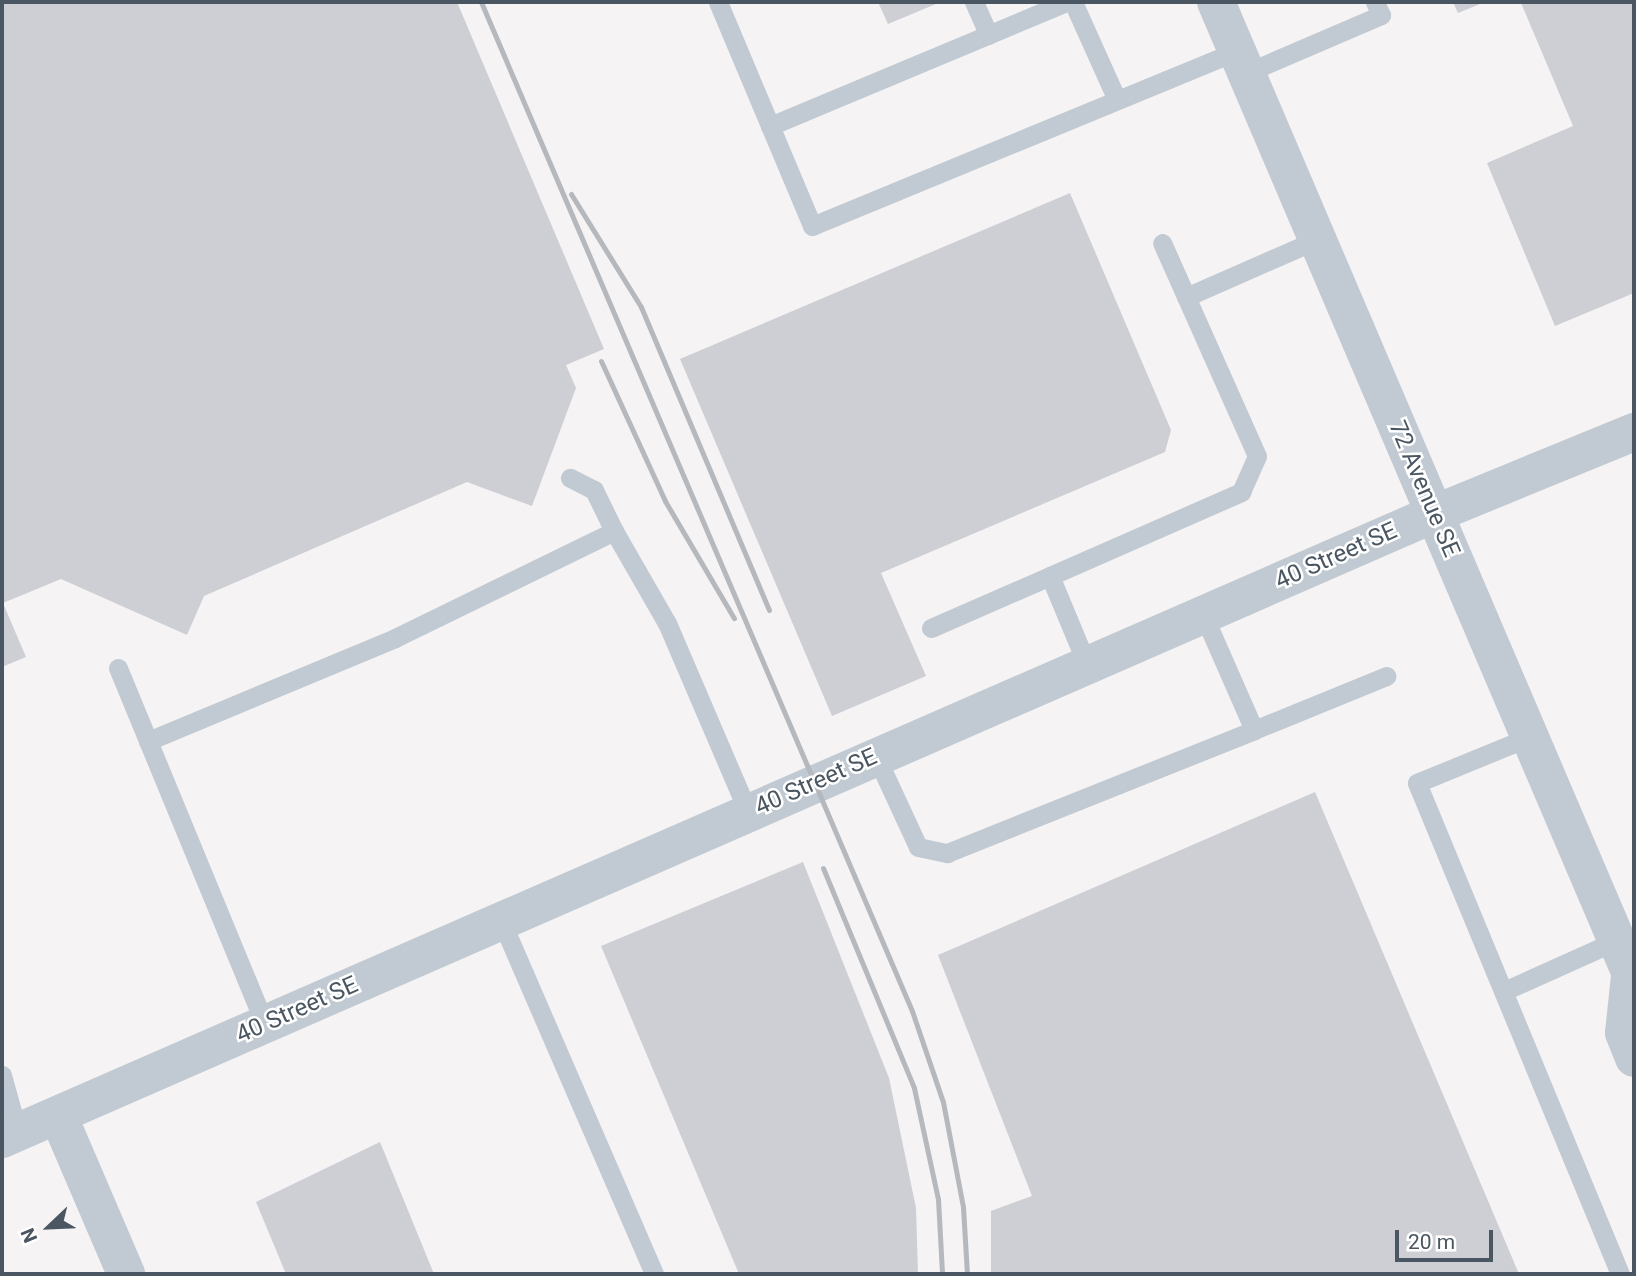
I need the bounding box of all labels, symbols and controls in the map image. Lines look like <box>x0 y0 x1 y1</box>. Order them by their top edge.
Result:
street label: 72 Avenue SE <box>1382 417 1466 561</box>
street label: 40 Street SE <box>1271 516 1401 596</box>
street label: 40 Street SE <box>751 742 881 822</box>
street label: 40 Street SE <box>232 970 362 1050</box>
north arrow <box>14 1192 84 1262</box>
scale bar <box>1398 1216 1496 1260</box>
text: N <box>16 1225 42 1246</box>
text: 20 m <box>1408 1230 1455 1254</box>

